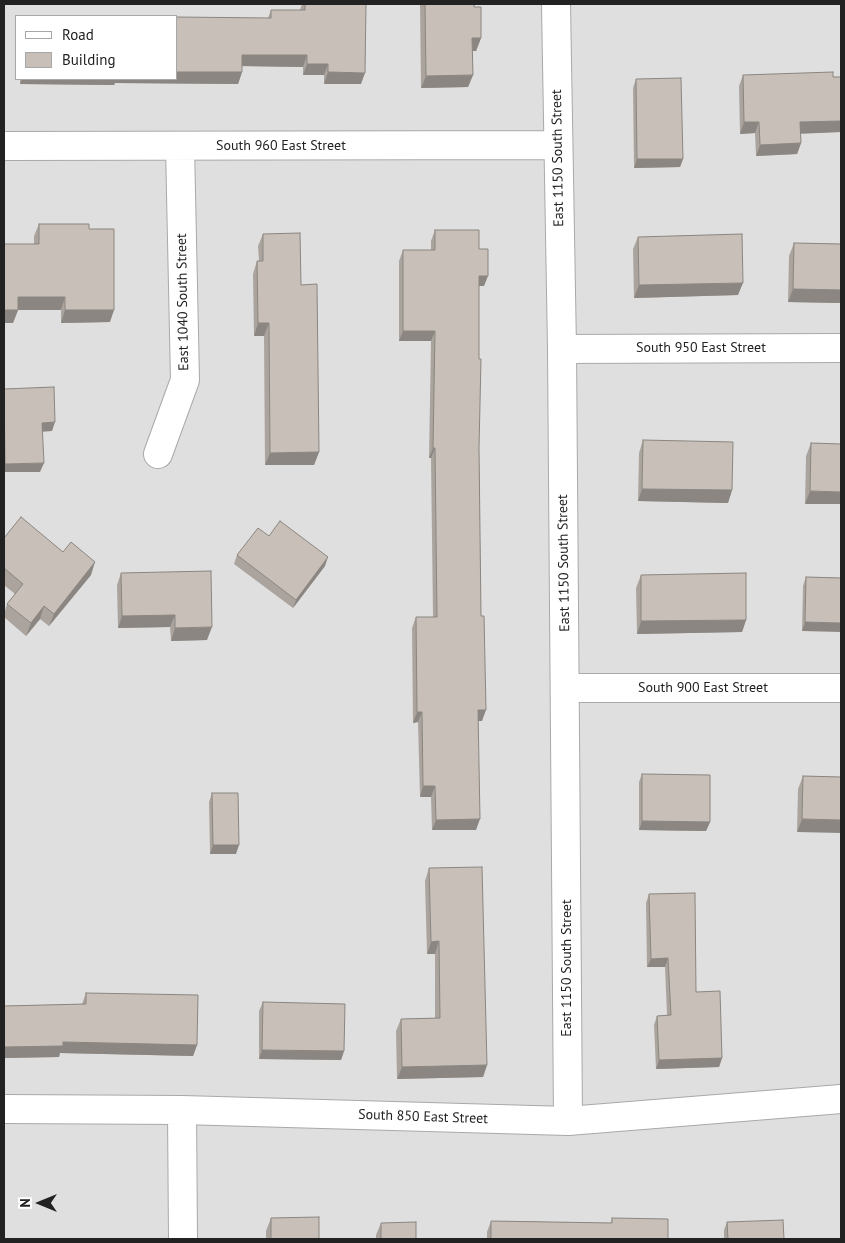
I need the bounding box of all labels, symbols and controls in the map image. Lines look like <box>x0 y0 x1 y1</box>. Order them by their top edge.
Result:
legend <box>15 15 178 80</box>
text: Road <box>62 25 94 44</box>
text: Building <box>62 50 116 69</box>
street label: East 1150 South Street <box>548 89 568 227</box>
street label: South 960 East Street <box>216 138 346 154</box>
street label: East 1040 South Street <box>173 233 193 371</box>
street label: South 950 East Street <box>636 340 766 356</box>
street label: East 1150 South Street <box>554 494 574 632</box>
street label: South 900 East Street <box>638 680 768 696</box>
street label: East 1150 South Street <box>559 899 575 1037</box>
street label: South 850 East Street <box>358 1106 488 1128</box>
north arrow <box>15 1178 65 1228</box>
text: N <box>16 1198 34 1208</box>

